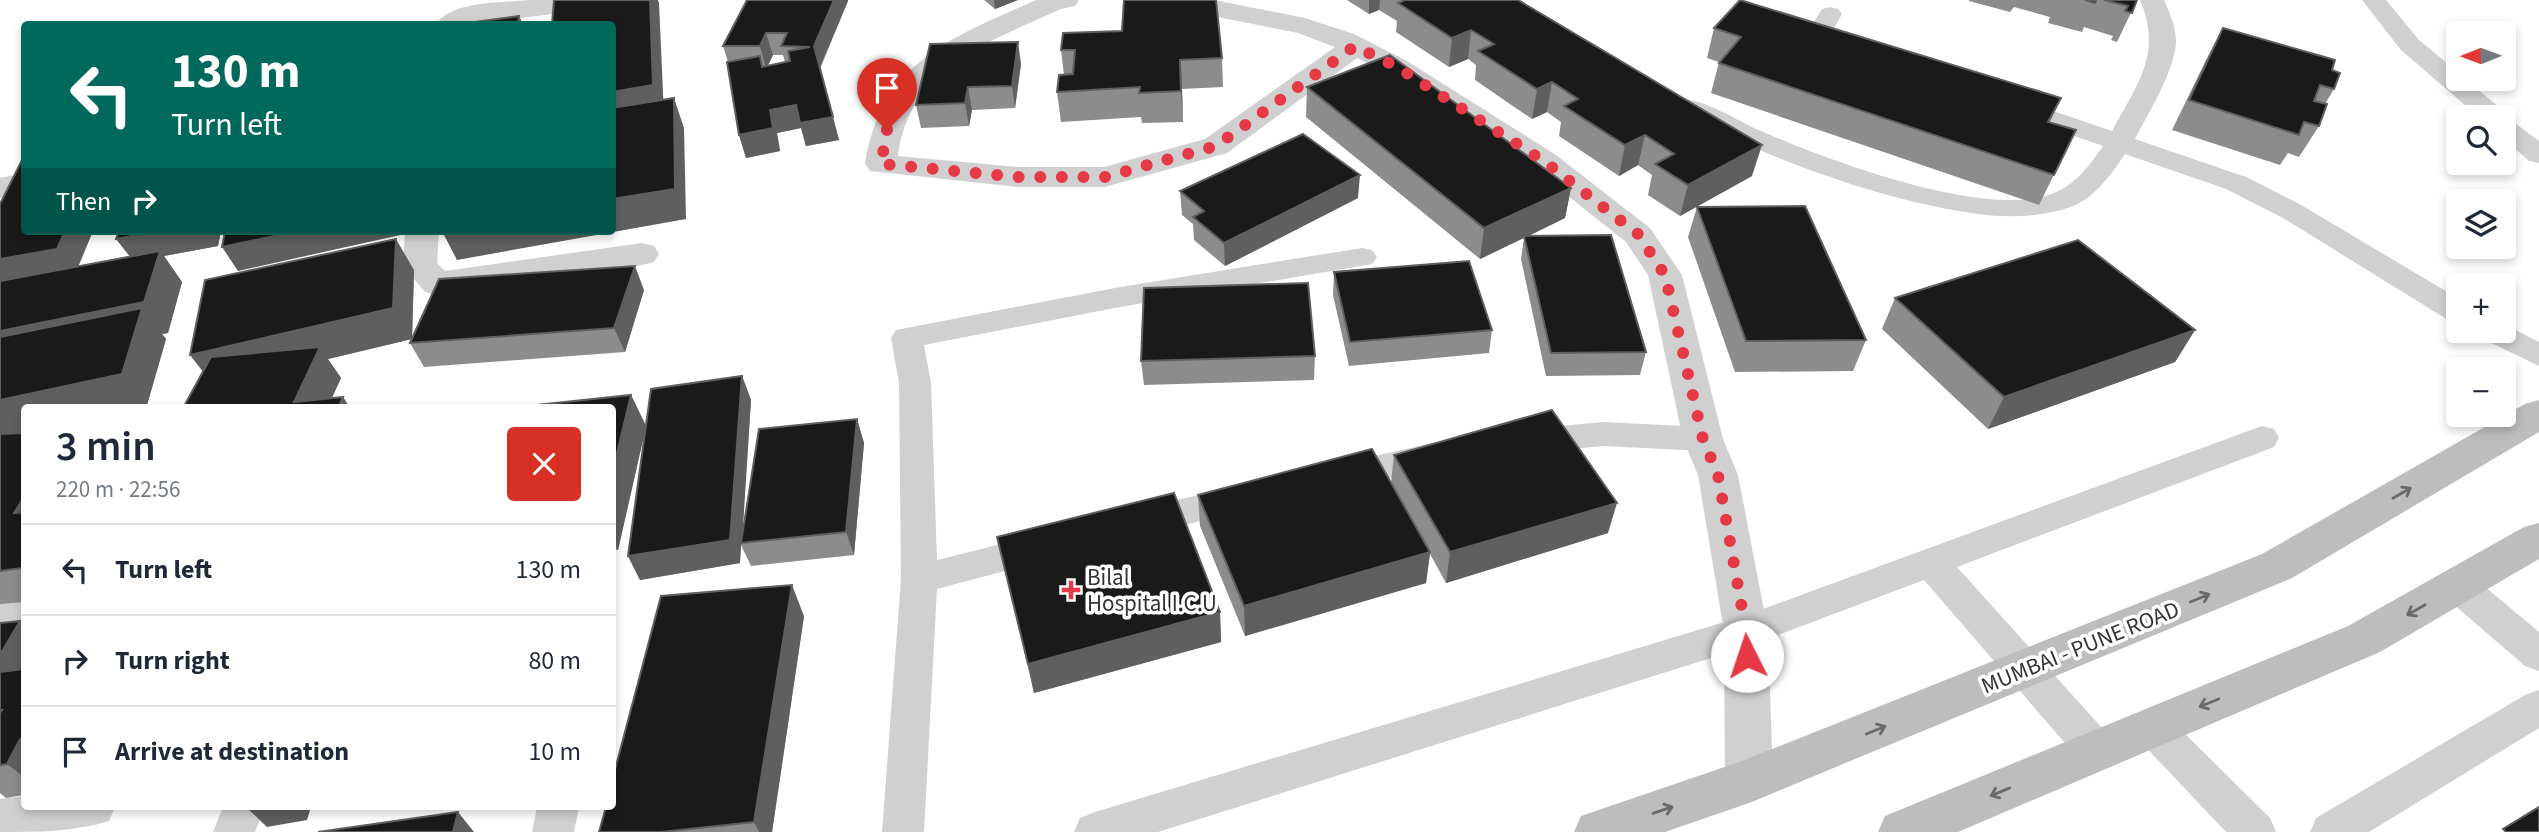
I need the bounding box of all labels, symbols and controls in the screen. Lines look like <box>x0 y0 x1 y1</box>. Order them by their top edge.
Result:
north arrow <box>2446 21 2516 91</box>
map controls <box>2446 21 2516 427</box>
text: 130 m <box>171 37 300 107</box>
icon: left <box>56 49 147 140</box>
pin <box>857 58 917 130</box>
icon: arrive <box>868 69 906 107</box>
text: Turn left <box>171 102 282 148</box>
button: search <box>2446 105 2516 175</box>
icon: right <box>125 182 163 220</box>
text: Then <box>56 183 111 220</box>
button: layers <box>2446 189 2516 259</box>
button: + <box>2446 273 2516 343</box>
button: − <box>2446 357 2516 427</box>
text: 3 min <box>56 417 156 477</box>
button: close <box>507 427 581 501</box>
text: 220 m · 22:56 <box>56 473 180 506</box>
one-way arrow <box>2392 486 2412 500</box>
icon: left <box>56 551 94 589</box>
text: Turn left <box>115 551 212 588</box>
text: 130 m <box>515 551 581 588</box>
place label: Bilal Hospital I.C.U <box>1087 561 1217 620</box>
marker: Bilal Hospital I.C.U <box>1061 580 1081 600</box>
one-way arrow <box>2189 590 2211 603</box>
street label: MUMBAI - PUNE ROAD <box>1976 593 2184 702</box>
one-way arrow <box>2406 604 2427 617</box>
position arrow <box>1710 619 1784 693</box>
icon: right <box>56 642 94 680</box>
text: Turn right <box>115 642 230 679</box>
text: 80 m <box>528 642 581 679</box>
one-way arrow <box>2199 698 2220 711</box>
one-way arrow <box>1865 722 1887 735</box>
icon: arrive <box>56 733 94 771</box>
text: Arrive at destination <box>115 733 349 770</box>
text: 10 m <box>528 733 581 770</box>
one-way arrow <box>1989 786 2011 799</box>
one-way arrow <box>1652 803 1674 815</box>

